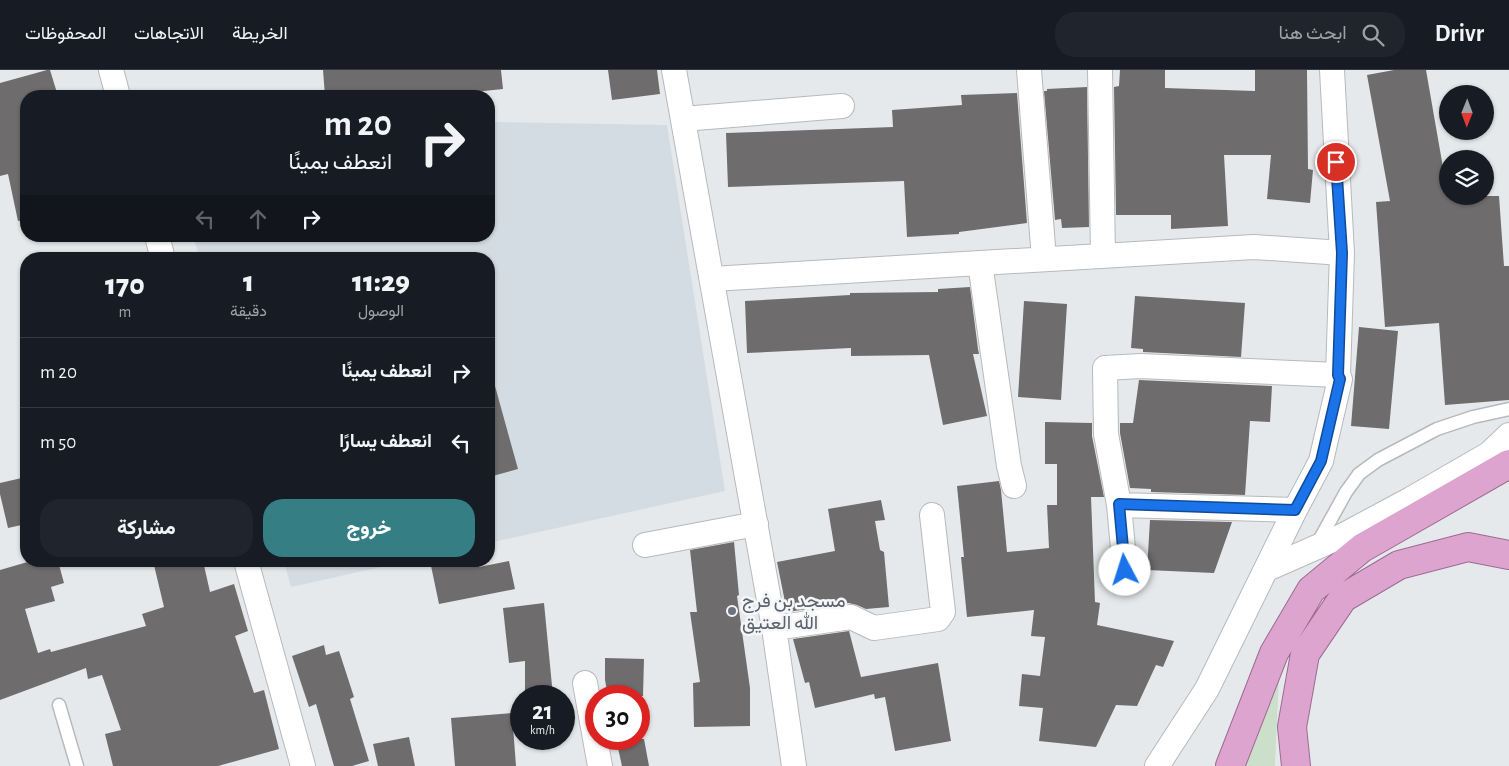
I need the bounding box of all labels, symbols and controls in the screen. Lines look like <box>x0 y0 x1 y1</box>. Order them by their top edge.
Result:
search box <box>1055 12 1405 57</box>
icon: search <box>1359 21 1387 49</box>
text: Drivr <box>1435 22 1484 46</box>
text: ابحث هنا <box>1278 24 1347 43</box>
text: المحفوظات <box>25 25 106 43</box>
text: الاتجاهات <box>134 25 204 43</box>
text: الخريطة <box>232 25 288 43</box>
north arrow <box>1439 85 1494 140</box>
map controls <box>1439 85 1494 205</box>
text: 20 m <box>324 107 392 142</box>
icon: right <box>410 110 475 175</box>
pin <box>1315 141 1357 183</box>
icon: arrive <box>1322 148 1350 176</box>
button: layers <box>1439 150 1494 205</box>
text: انعطف يمينًا <box>288 151 392 173</box>
icon: left <box>191 205 219 233</box>
icon: ahead <box>244 205 272 233</box>
icon: right <box>297 205 325 233</box>
text: 1 <box>243 267 254 297</box>
text: 11:29 <box>352 267 410 297</box>
text: 170 <box>105 270 145 300</box>
text: دقيقة <box>230 303 267 319</box>
text: الوصول <box>358 303 404 319</box>
text: m <box>119 304 131 320</box>
icon: right <box>447 359 475 387</box>
text: انعطف يمينًا <box>342 362 432 381</box>
text: 20 m <box>40 363 77 382</box>
icon: left <box>447 429 475 457</box>
text: انعطف يسارًا <box>339 432 432 451</box>
text: 50 m <box>40 433 76 452</box>
button: مشاركة <box>40 499 253 557</box>
button: خروج <box>263 499 475 557</box>
position arrow <box>1098 543 1150 595</box>
place label: مسجد بن فرج الله العتيق <box>742 592 846 634</box>
marker: مسجد بن فرج الله العتيق <box>726 605 738 617</box>
speed limit sign: 30 <box>585 685 650 750</box>
text: 21 <box>532 699 553 724</box>
text: km/h <box>530 724 555 736</box>

